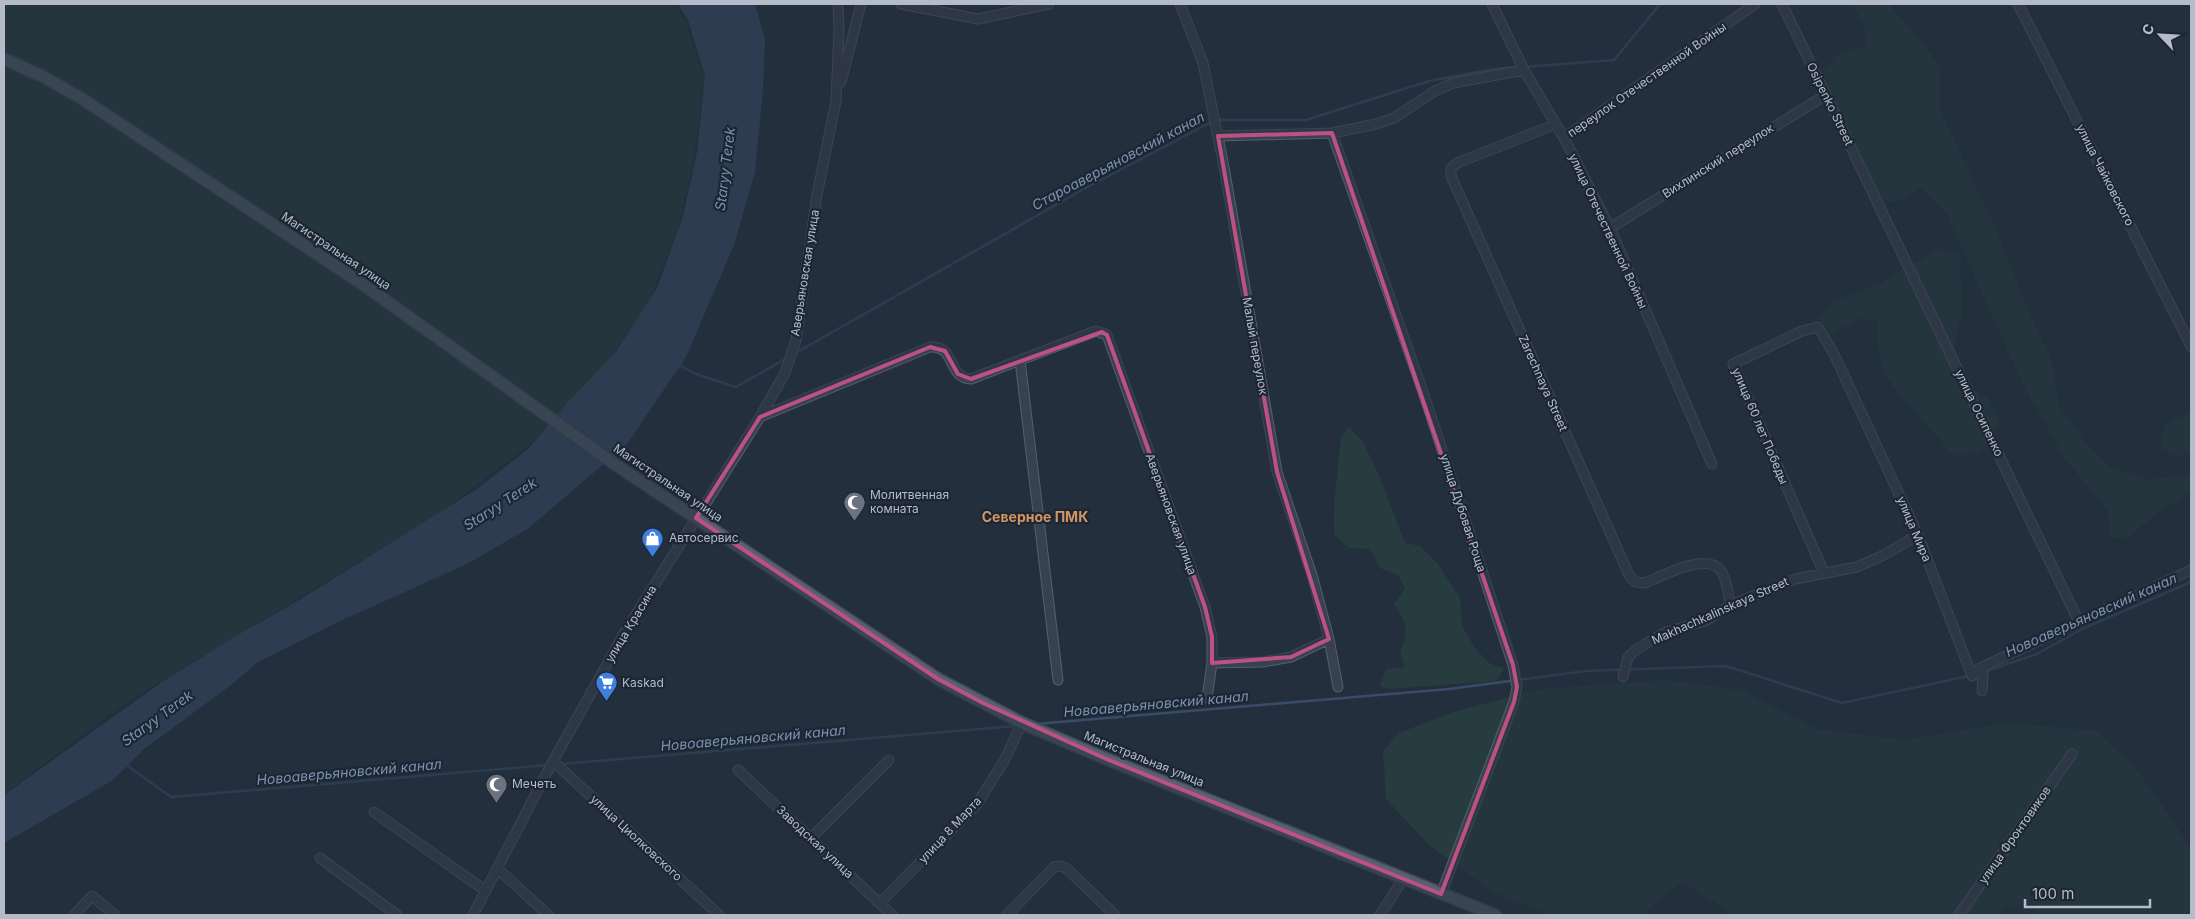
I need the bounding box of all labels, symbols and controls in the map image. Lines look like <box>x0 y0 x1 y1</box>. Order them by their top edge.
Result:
north arrow <box>2135 10 2185 60</box>
street label: переулок Отечественной Войны <box>1564 19 1729 140</box>
text: С <box>2138 21 2158 38</box>
street label: Osipenko Street <box>1804 60 1857 148</box>
water label: Староаверьяновский канал <box>1029 108 1207 213</box>
street label: Вихлинский переулок <box>1659 120 1777 201</box>
street label: улица Чайковского <box>2073 121 2138 228</box>
water label: Staryy Terek <box>711 126 738 212</box>
street label: улица Отечественной Войны <box>1566 151 1651 311</box>
street label: Магистральная улица <box>279 208 394 293</box>
street label: Аверьяновская улица <box>787 209 822 337</box>
street label: Малый переулок <box>1240 296 1272 396</box>
street label: Zarechnaya Street <box>1515 332 1571 433</box>
street label: улица 60 лет Победы <box>1729 365 1792 486</box>
street label: улица Осипенко <box>1952 367 2007 459</box>
street label: Магистральная улица <box>611 440 726 525</box>
street label: Аверьяновская улица <box>1143 451 1200 577</box>
street label: улица Дубовая Роща <box>1437 452 1490 574</box>
water label: Staryy Terek <box>460 473 540 534</box>
place label: Молитвенная комната <box>870 487 949 516</box>
mosque icon: Молитвенная комната <box>842 490 866 521</box>
street label: улица Мира <box>1894 494 1935 564</box>
district label: Северное ПМК <box>982 508 1088 525</box>
shop icon: Автосервис <box>641 526 665 557</box>
place label: Автосервис <box>669 530 739 545</box>
water label: Новоаверьяновский канал <box>2002 569 2179 660</box>
street label: Makhachkalinskaya Street <box>1649 574 1791 648</box>
street label: улица Красина <box>602 582 660 665</box>
supermarket icon: Kaskad <box>594 671 618 702</box>
place label: Kaskad <box>622 675 664 690</box>
water label: Staryy Terek <box>118 686 196 749</box>
water label: Новоаверьяновский канал <box>1063 687 1249 720</box>
water label: Новоаверьяновский канал <box>660 721 846 754</box>
street label: Магистральная улица <box>1082 728 1207 790</box>
water label: Новоаверьяновский канал <box>256 755 442 788</box>
mosque icon: Мечеть <box>484 772 508 803</box>
place label: Мечеть <box>512 776 557 791</box>
street label: улица Фронтовиков <box>1975 783 2054 886</box>
street label: улица Циолковского <box>587 791 685 884</box>
street label: улица 8 Марта <box>915 793 984 866</box>
street label: Заводская улица <box>774 802 857 881</box>
scale bar <box>2025 876 2150 908</box>
text: 100 m <box>2032 884 2074 903</box>

